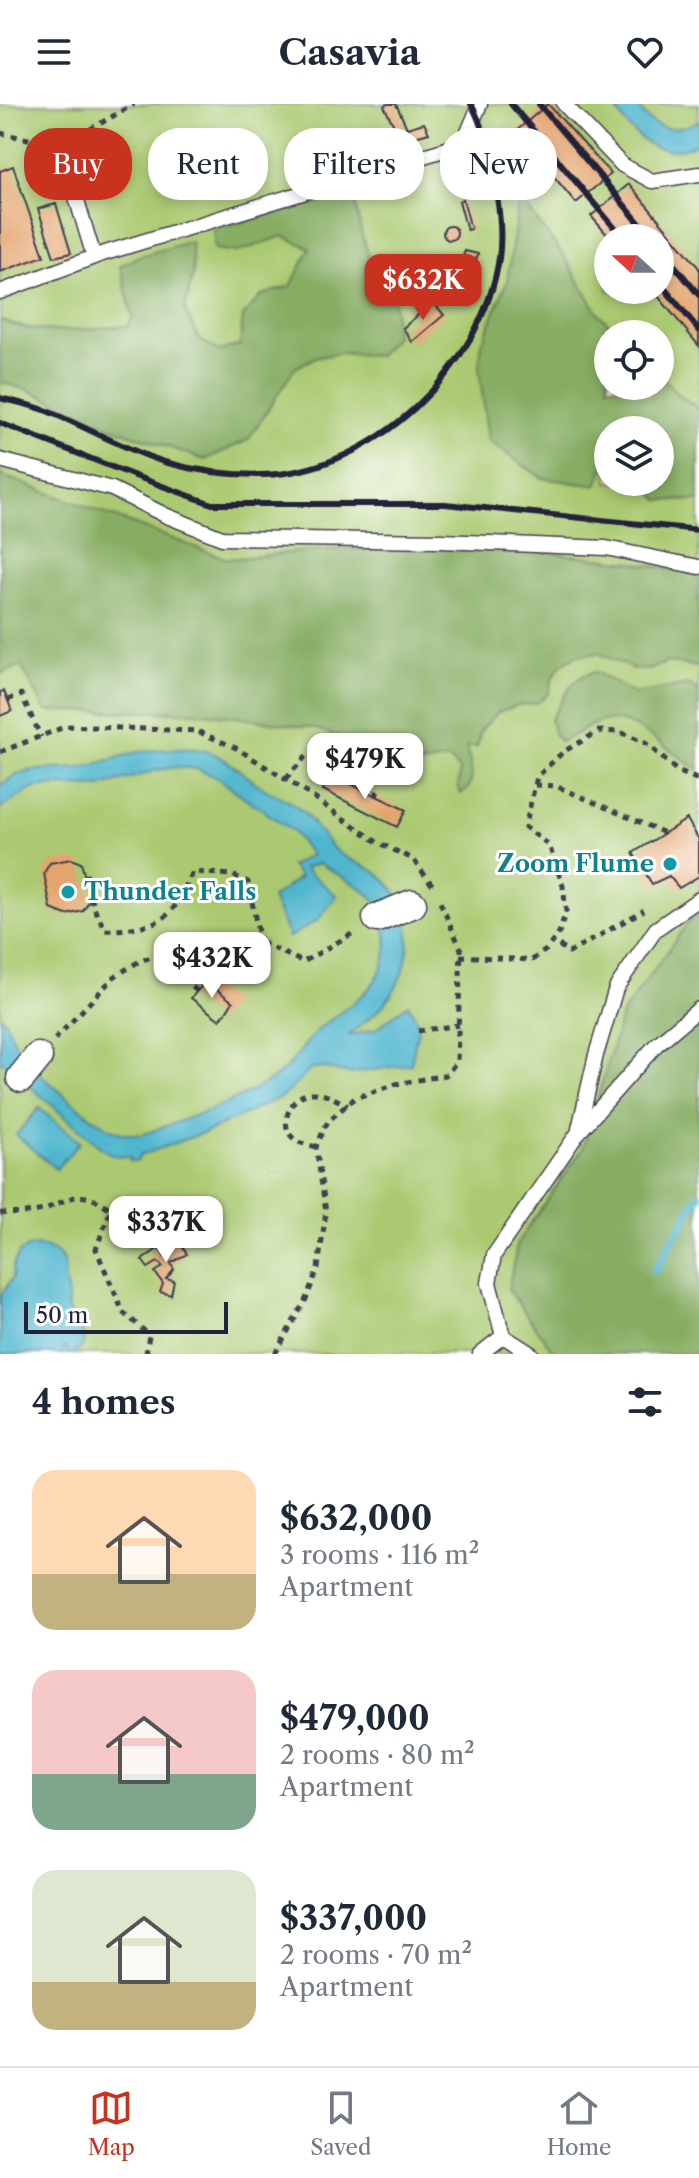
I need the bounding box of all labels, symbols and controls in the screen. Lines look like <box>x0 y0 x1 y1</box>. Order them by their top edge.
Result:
icon: menu <box>32 30 76 74</box>
text: Casavia <box>278 30 421 74</box>
icon: heart <box>623 30 667 74</box>
chip: Buy <box>24 128 132 200</box>
chip: Rent <box>148 128 268 200</box>
chip: Filters <box>284 128 424 200</box>
chip: New <box>440 128 557 200</box>
north arrow <box>594 224 674 304</box>
map controls <box>594 224 674 496</box>
pin: $632K <box>367 254 479 322</box>
text: $632K <box>383 264 463 296</box>
button: locate <box>594 320 674 400</box>
button: layers <box>594 416 674 496</box>
pin: $479K <box>309 733 421 801</box>
text: $479K <box>325 743 405 775</box>
place label: Zoom Flume <box>497 849 654 878</box>
marker: Zoom Flume <box>661 855 679 873</box>
place label: Thunder Falls <box>84 877 256 906</box>
marker: Thunder Falls <box>59 883 77 901</box>
pin: $432K <box>156 932 268 1000</box>
text: $432K <box>172 942 252 974</box>
pin: $337K <box>110 1196 222 1264</box>
text: $337K <box>127 1206 205 1238</box>
scale bar <box>24 1298 228 1334</box>
text: 50 m <box>36 1302 88 1329</box>
icon: filters <box>623 1380 667 1424</box>
text: 4 homes <box>32 1381 176 1423</box>
text: $632,000 <box>280 1497 433 1539</box>
icon: home <box>96 1502 192 1598</box>
text: 3 rooms · 116 m² <box>280 1539 479 1571</box>
text: Apartment <box>280 1571 413 1603</box>
text: $479,000 <box>280 1697 430 1739</box>
icon: home <box>96 1702 192 1798</box>
text: 2 rooms · 80 m² <box>280 1739 475 1771</box>
text: Apartment <box>280 1771 413 1803</box>
text: $337,000 <box>280 1897 427 1939</box>
icon: home <box>96 1902 192 1998</box>
text: 2 rooms · 70 m² <box>280 1939 472 1971</box>
text: Apartment <box>280 1971 413 2003</box>
tab: Map <box>88 2086 135 2161</box>
tab: Saved <box>310 2086 371 2161</box>
tab: Home <box>547 2086 611 2161</box>

